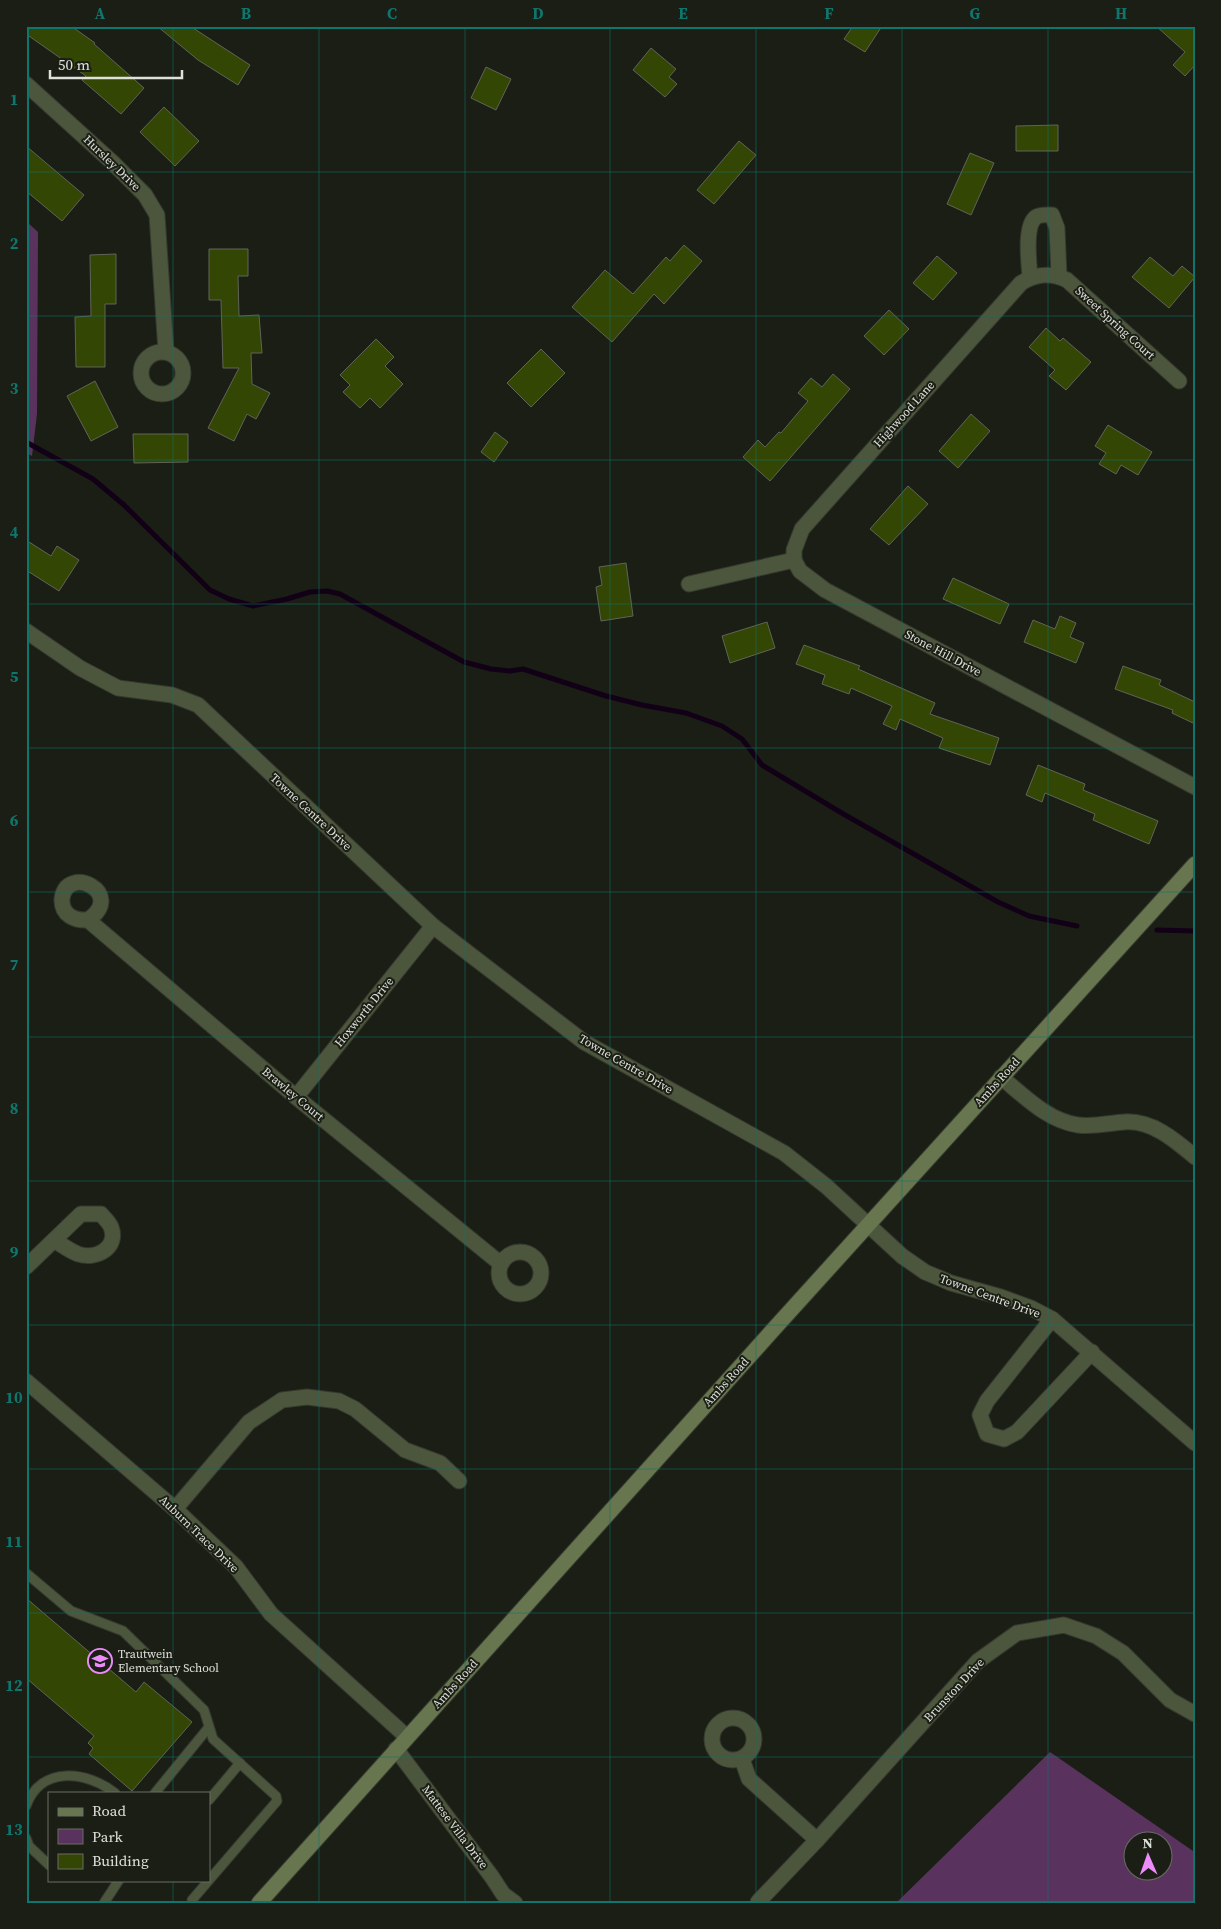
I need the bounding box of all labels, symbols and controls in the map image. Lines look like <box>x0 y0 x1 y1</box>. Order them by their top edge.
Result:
text: A <box>95 2 106 24</box>
text: B <box>241 2 252 24</box>
text: C <box>387 2 397 24</box>
text: D <box>532 2 544 24</box>
text: E <box>678 2 688 24</box>
text: F <box>824 2 834 24</box>
text: G <box>970 2 981 24</box>
text: H <box>1115 2 1127 24</box>
scale bar <box>50 48 182 80</box>
text: 50 m <box>58 54 90 75</box>
text: 1 <box>10 88 18 110</box>
street label: Hursley Drive <box>80 132 144 194</box>
text: 2 <box>10 232 19 254</box>
street label: Sweet Spring Court <box>1072 283 1158 363</box>
text: 3 <box>10 377 19 399</box>
street label: Highwood Lane <box>870 377 938 451</box>
text: 4 <box>10 521 19 543</box>
street label: Stone Hill Drive <box>902 626 984 680</box>
text: 5 <box>10 665 19 687</box>
street label: Towne Centre Drive <box>267 770 355 854</box>
text: 6 <box>10 809 19 831</box>
text: 7 <box>10 953 19 975</box>
street label: Hoxworth Drive <box>331 974 397 1050</box>
street label: Towne Centre Drive <box>576 1031 676 1097</box>
street label: Ambs Road <box>971 1054 1023 1110</box>
street label: Brawley Court <box>259 1063 327 1125</box>
text: 8 <box>10 1097 18 1119</box>
text: 9 <box>10 1241 19 1263</box>
street label: Towne Centre Drive <box>937 1270 1043 1322</box>
street label: Ambs Road <box>700 1354 752 1410</box>
text: 10 <box>5 1386 23 1408</box>
street label: Auburn Trace Drive <box>156 1492 242 1576</box>
text: 11 <box>5 1530 23 1552</box>
place label: Trautwein Elementary School <box>118 1646 219 1676</box>
school or university icon: Trautwein Elementary School <box>87 1648 113 1674</box>
street label: Brunston Drive <box>920 1655 988 1725</box>
street label: Ambs Road <box>429 1656 481 1712</box>
text: 12 <box>5 1674 23 1696</box>
street label: Mattese Villa Drive <box>418 1782 492 1872</box>
legend <box>48 1792 210 1882</box>
text: Road <box>92 1800 126 1821</box>
text: 13 <box>5 1818 23 1840</box>
text: Park <box>92 1826 124 1847</box>
north arrow <box>1124 1832 1174 1882</box>
text: N <box>1142 1833 1153 1853</box>
text: Building <box>92 1850 149 1871</box>

